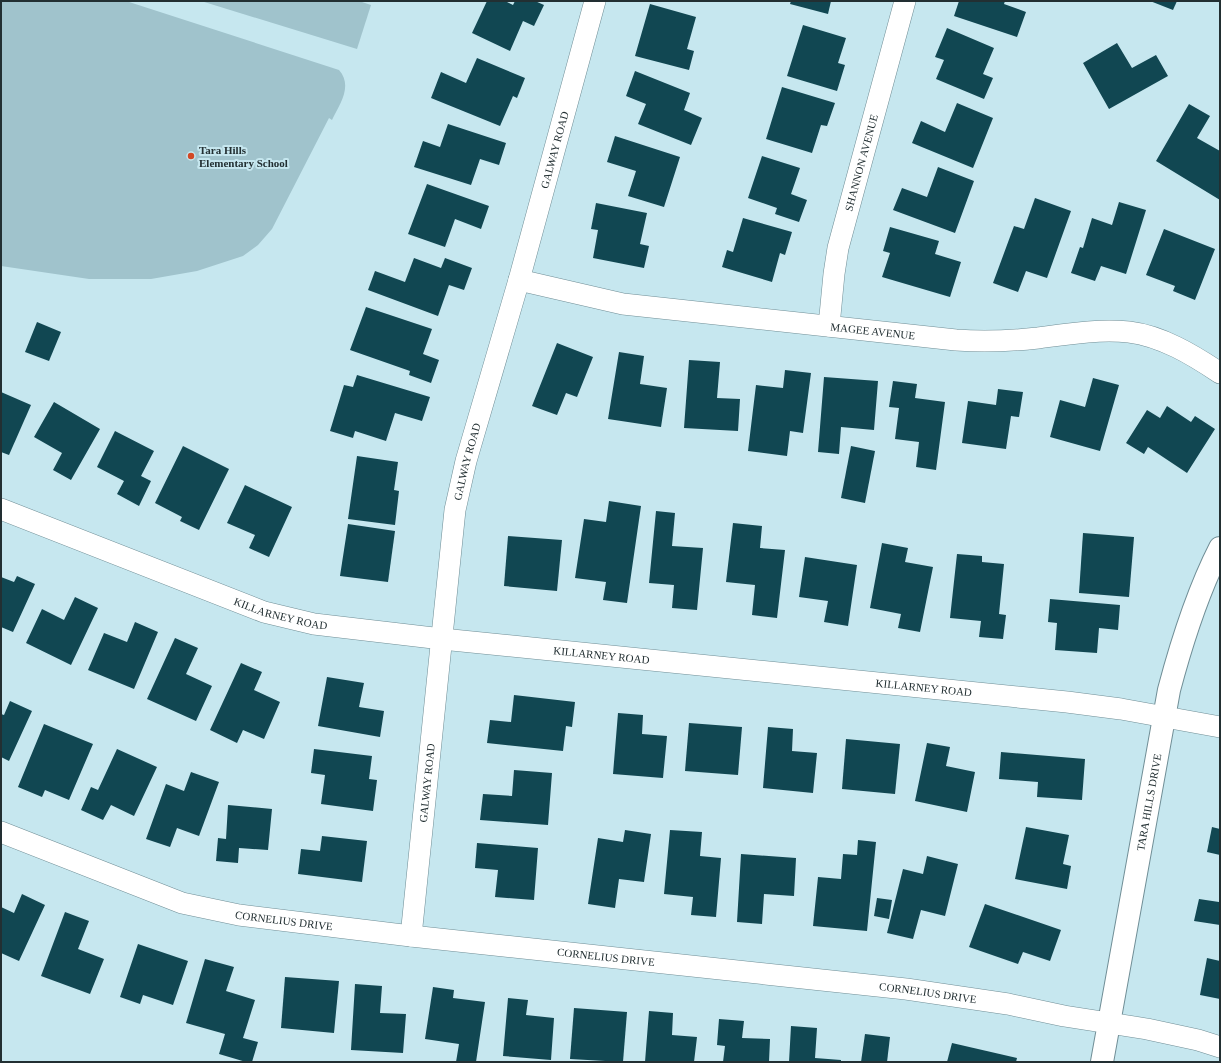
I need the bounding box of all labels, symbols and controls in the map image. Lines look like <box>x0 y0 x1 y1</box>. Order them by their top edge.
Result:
street label: GALWAY ROAD <box>538 110 571 190</box>
street label: SHANNON AVENUE <box>842 113 880 212</box>
place label: Tara Hills Elementary School <box>199 144 288 169</box>
marker: Tara Hills Elementary School <box>186 151 196 161</box>
street label: MAGEE AVENUE <box>830 320 916 342</box>
street label: GALWAY ROAD <box>451 422 483 502</box>
street label: KILLARNEY ROAD <box>232 595 328 632</box>
street label: KILLARNEY ROAD <box>553 644 650 666</box>
street label: KILLARNEY ROAD <box>875 677 973 698</box>
street label: GALWAY ROAD <box>417 743 437 823</box>
street label: TARA HILLS DRIVE <box>1134 752 1164 852</box>
street label: CORNELIUS DRIVE <box>234 908 334 932</box>
street label: CORNELIUS DRIVE <box>556 946 656 968</box>
street label: CORNELIUS DRIVE <box>879 980 978 1005</box>

